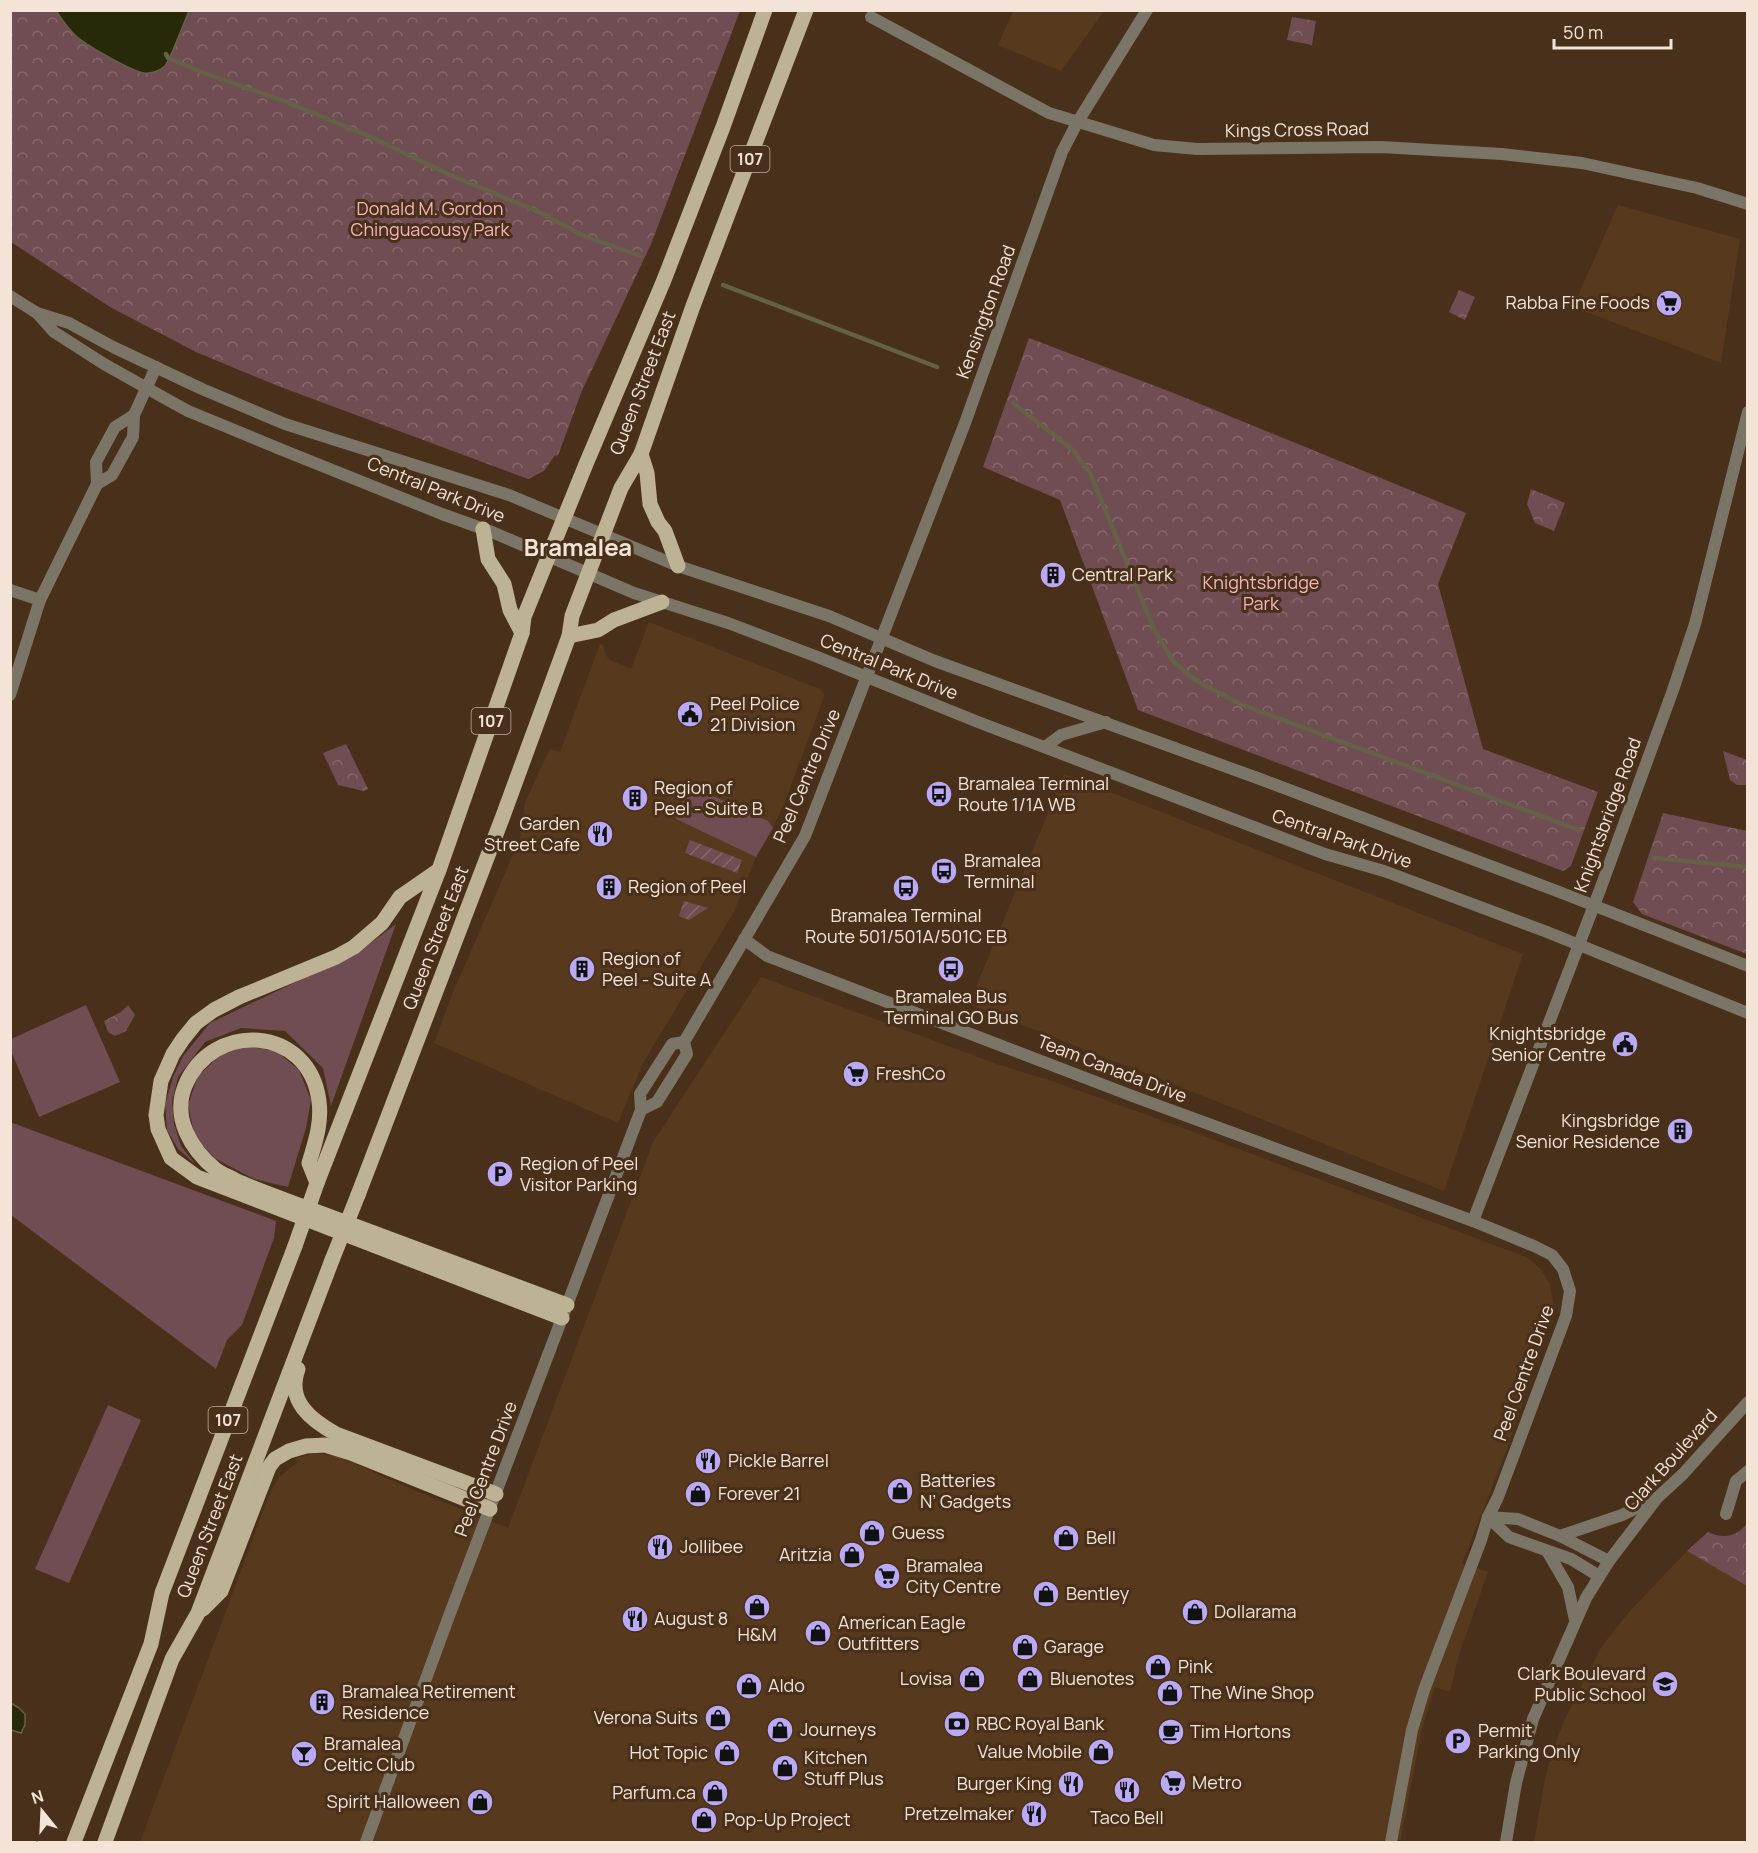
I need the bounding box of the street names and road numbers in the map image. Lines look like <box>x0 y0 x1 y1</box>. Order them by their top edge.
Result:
street label: Kings Cross Road <box>1225 116 1369 142</box>
road number: 107 <box>730 146 770 172</box>
street label: Kensington Road <box>950 242 1020 382</box>
street label: Queen Street East <box>604 307 681 458</box>
street label: Central Park Drive <box>364 451 509 528</box>
street label: Central Park Drive <box>817 628 962 705</box>
street label: Peel Centre Drive <box>767 705 845 846</box>
road number: 107 <box>472 708 510 734</box>
street label: Knightsbridge Road <box>1568 734 1646 895</box>
street label: Central Park Drive <box>1269 803 1415 873</box>
street label: Queen Street East <box>397 862 474 1013</box>
street label: Team Canada Drive <box>1034 1028 1191 1108</box>
street label: Peel Centre Drive <box>1487 1301 1559 1444</box>
street label: Peel Centre Drive <box>448 1397 522 1540</box>
street label: Clark Boulevard <box>1618 1404 1722 1515</box>
road number: 107 <box>208 1407 248 1433</box>
street label: Queen Street East <box>171 1450 248 1601</box>

